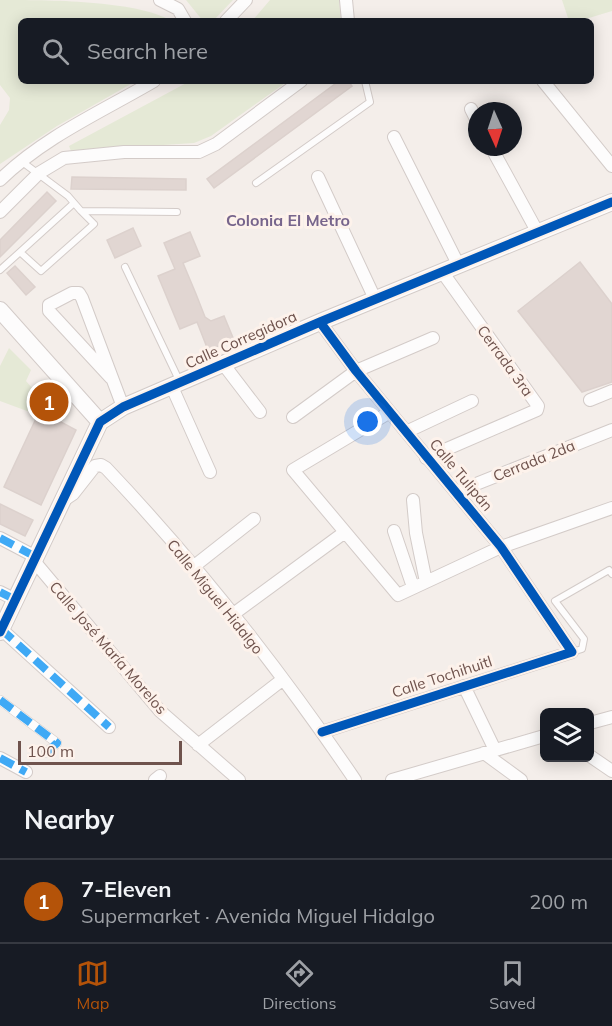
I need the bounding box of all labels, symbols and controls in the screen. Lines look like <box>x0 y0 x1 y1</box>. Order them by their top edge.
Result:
search box <box>18 18 594 84</box>
icon: search <box>39 35 72 68</box>
text: Search here <box>87 37 208 65</box>
north arrow <box>468 102 522 156</box>
district label: Colonia El Metro <box>226 210 350 230</box>
street label: Calle Corregidora <box>182 306 299 373</box>
street label: Cerrada 3ra <box>473 322 537 400</box>
pin: 1 <box>29 380 68 424</box>
your location <box>353 407 382 436</box>
street label: Calle Tulipán <box>426 435 497 515</box>
street label: Cerrada 2da <box>490 436 578 486</box>
street label: Calle Miguel Hidalgo <box>163 535 268 658</box>
street label: Calle José María Morelos <box>46 577 171 718</box>
street label: Calle Tochihuitl <box>389 651 494 702</box>
map controls <box>540 708 594 762</box>
button: layers <box>540 708 594 762</box>
scale bar <box>18 738 182 766</box>
text: 100 m <box>27 741 74 761</box>
text: Nearby <box>24 803 114 836</box>
text: 7-Eleven <box>81 875 172 903</box>
text: 1 <box>38 889 50 914</box>
text: 200 m <box>529 889 588 914</box>
text: Supermarket · Avenida Miguel Hidalgo <box>81 903 435 928</box>
tab: Map <box>76 957 109 1013</box>
tab: Directions <box>262 957 336 1013</box>
tab: Saved <box>489 957 536 1013</box>

